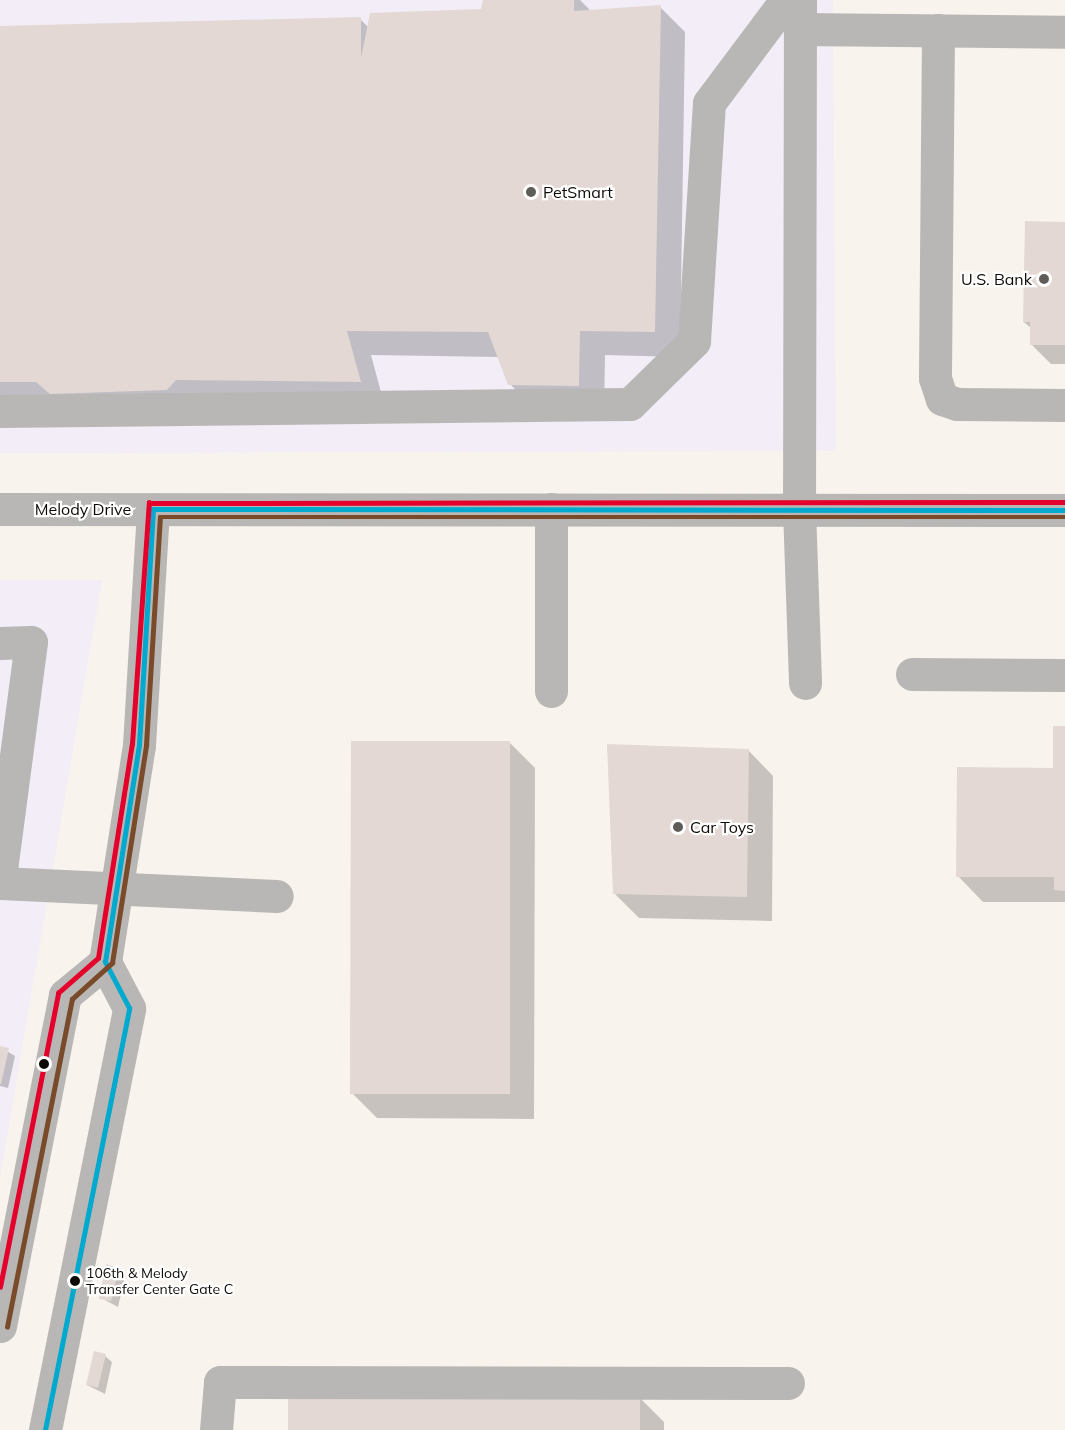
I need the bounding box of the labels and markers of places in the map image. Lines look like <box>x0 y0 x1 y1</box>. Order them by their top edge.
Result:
place label: PetSmart <box>543 182 613 202</box>
marker: PetSmart <box>524 185 538 199</box>
place label: U.S. Bank <box>961 269 1032 289</box>
marker: U.S. Bank <box>1037 272 1051 286</box>
place label: Car Toys <box>690 817 754 837</box>
marker: Car Toys <box>671 820 685 834</box>
unlabelled marker <box>38 1058 50 1070</box>
place label: 106th & Melody Transfer Center Gate C <box>86 1265 233 1298</box>
marker: 106th & Melody Transfer Center Gate C <box>69 1275 81 1287</box>

